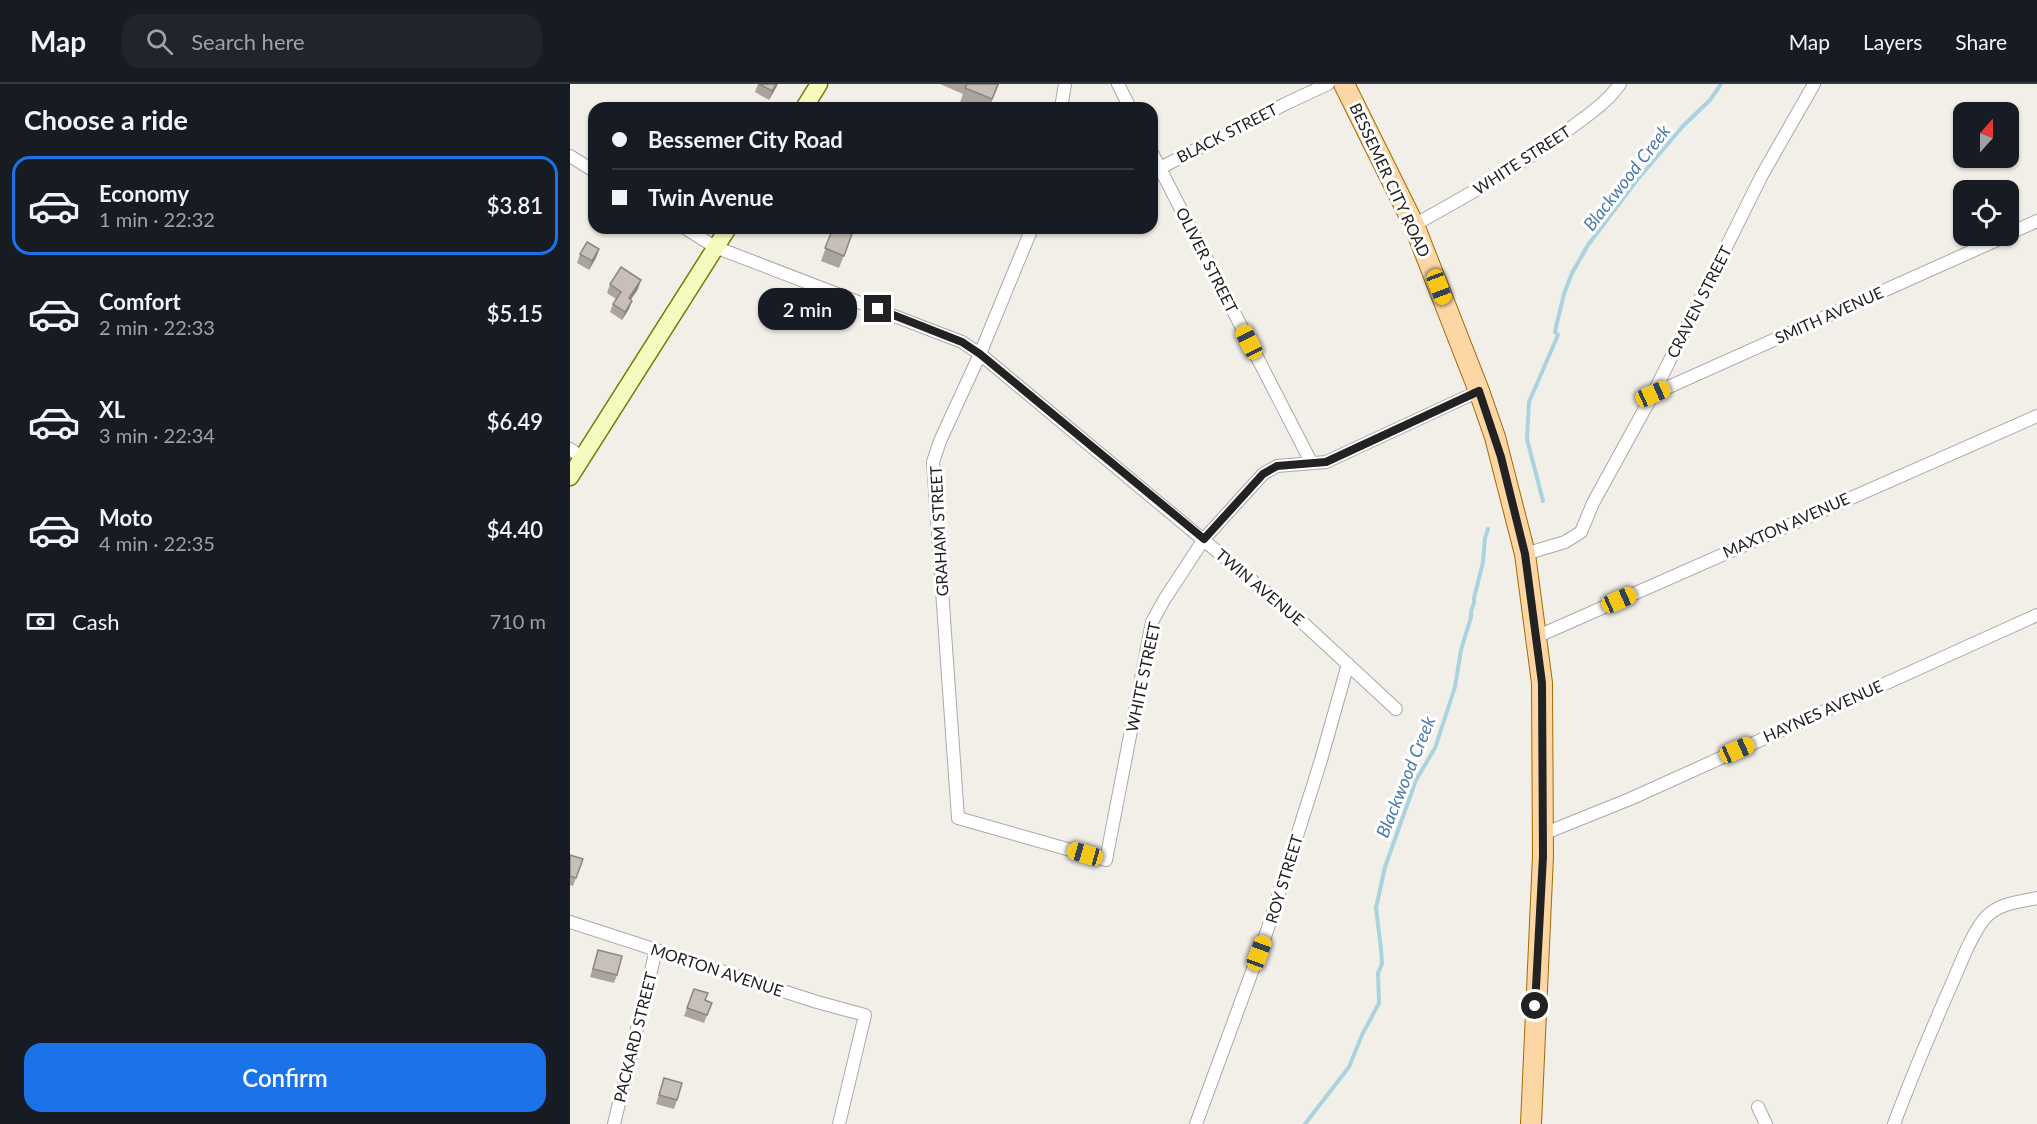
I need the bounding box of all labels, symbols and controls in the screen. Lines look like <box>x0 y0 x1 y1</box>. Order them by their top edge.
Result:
search box <box>122 14 542 68</box>
text: Map <box>30 24 86 58</box>
icon: search <box>143 25 176 58</box>
text: Search here <box>191 28 305 55</box>
text: Map <box>1789 29 1830 54</box>
text: Layers <box>1863 29 1922 54</box>
text: Share <box>1955 29 2007 54</box>
street label: BLACK STREET <box>1173 99 1281 166</box>
street label: BESSEMER CITY ROAD <box>1346 100 1435 260</box>
north arrow <box>1953 102 2019 168</box>
map controls <box>1953 102 2019 246</box>
text: Choose a ride <box>24 103 188 136</box>
water label: Blackwood Creek <box>1578 120 1675 235</box>
street label: WHITE STREET <box>1470 121 1574 198</box>
text: Bessemer City Road <box>648 126 843 153</box>
icon: car <box>27 179 81 233</box>
text: Economy <box>99 180 189 207</box>
button: locate <box>1953 180 2019 246</box>
text: Twin Avenue <box>648 184 774 211</box>
text: $3.81 <box>487 192 543 219</box>
street label: OLIVER STREET <box>1173 204 1242 316</box>
text: 1 min · 22:32 <box>99 207 215 231</box>
street label: CRAVEN STREET <box>1662 242 1735 361</box>
car <box>1424 267 1454 307</box>
street label: SMITH AVENUE <box>1772 282 1886 347</box>
icon: car <box>27 287 81 341</box>
text: Comfort <box>99 288 181 315</box>
callout: 2 min <box>758 288 857 330</box>
route end <box>864 295 891 322</box>
text: 2 min <box>783 297 832 321</box>
text: $5.15 <box>487 300 543 327</box>
text: 2 min · 22:33 <box>99 315 215 339</box>
car <box>1233 322 1265 362</box>
car <box>1633 378 1673 410</box>
icon: car <box>27 395 81 449</box>
text: XL <box>99 396 125 423</box>
text: $6.49 <box>487 408 543 435</box>
text: 3 min · 22:34 <box>99 423 215 447</box>
street label: GRAHAM STREET <box>926 465 951 597</box>
street label: MAXTON AVENUE <box>1719 488 1852 561</box>
icon: car <box>27 503 81 557</box>
text: Moto <box>99 504 153 531</box>
text: $4.40 <box>487 516 543 543</box>
text: 4 min · 22:35 <box>99 531 215 555</box>
street label: TWIN AVENUE <box>1212 544 1308 629</box>
car <box>1599 584 1639 616</box>
icon: cash <box>24 605 57 638</box>
text: Cash <box>72 608 119 635</box>
text: 710 m <box>490 609 546 633</box>
street label: WHITE STREET <box>1122 620 1164 734</box>
street label: HAYNES AVENUE <box>1760 676 1886 745</box>
water label: Blackwood Creek <box>1371 712 1440 840</box>
car <box>1717 734 1757 766</box>
street label: ROY STREET <box>1261 832 1306 925</box>
car <box>1065 840 1105 868</box>
car <box>1244 933 1274 973</box>
street label: MORTON AVENUE <box>649 939 786 1000</box>
street label: PACKARD STREET <box>609 969 660 1104</box>
route start <box>1521 992 1548 1019</box>
button: Confirm <box>24 1043 546 1112</box>

